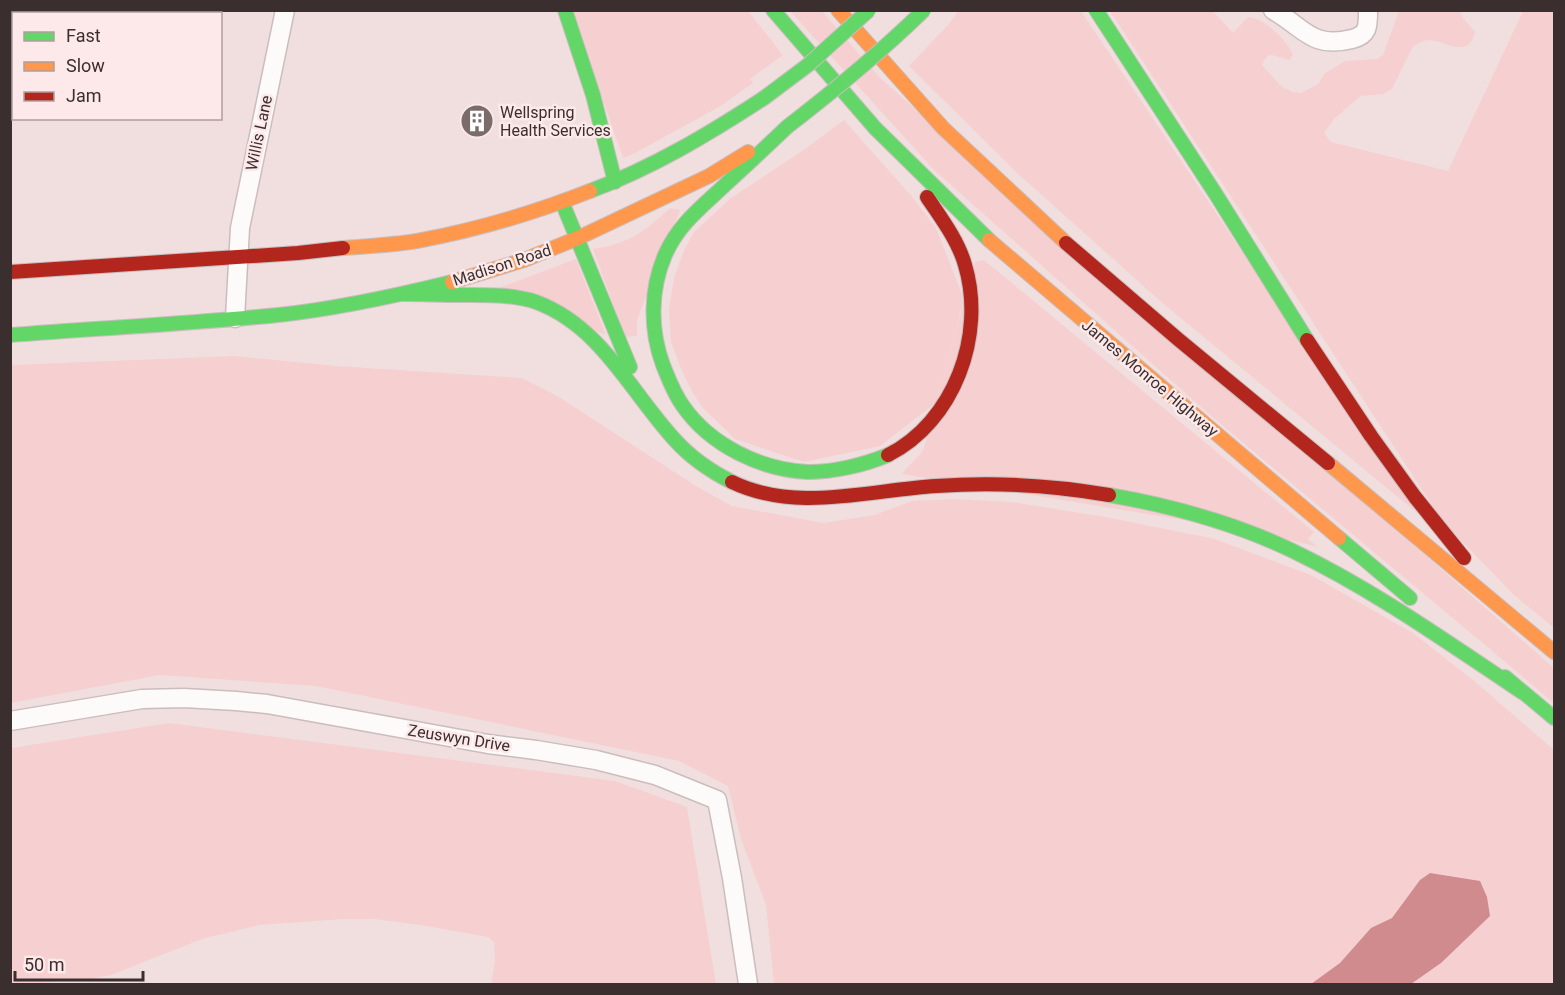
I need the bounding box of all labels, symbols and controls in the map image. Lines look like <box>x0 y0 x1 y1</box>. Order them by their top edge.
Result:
legend <box>12 12 222 120</box>
text: Fast <box>66 25 101 46</box>
text: Slow <box>66 55 105 76</box>
text: Jam <box>66 85 102 106</box>
street label: Willis Lane <box>242 94 276 172</box>
building icon: Wellspring Health Services <box>459 103 495 139</box>
place label: Wellspring Health Services <box>500 103 611 140</box>
street label: Madison Road <box>450 240 554 290</box>
street label: James Monroe Highway <box>1078 315 1222 441</box>
street label: Zeuswyn Drive <box>406 721 512 755</box>
scale bar <box>15 944 142 982</box>
text: 50 m <box>24 954 64 975</box>

